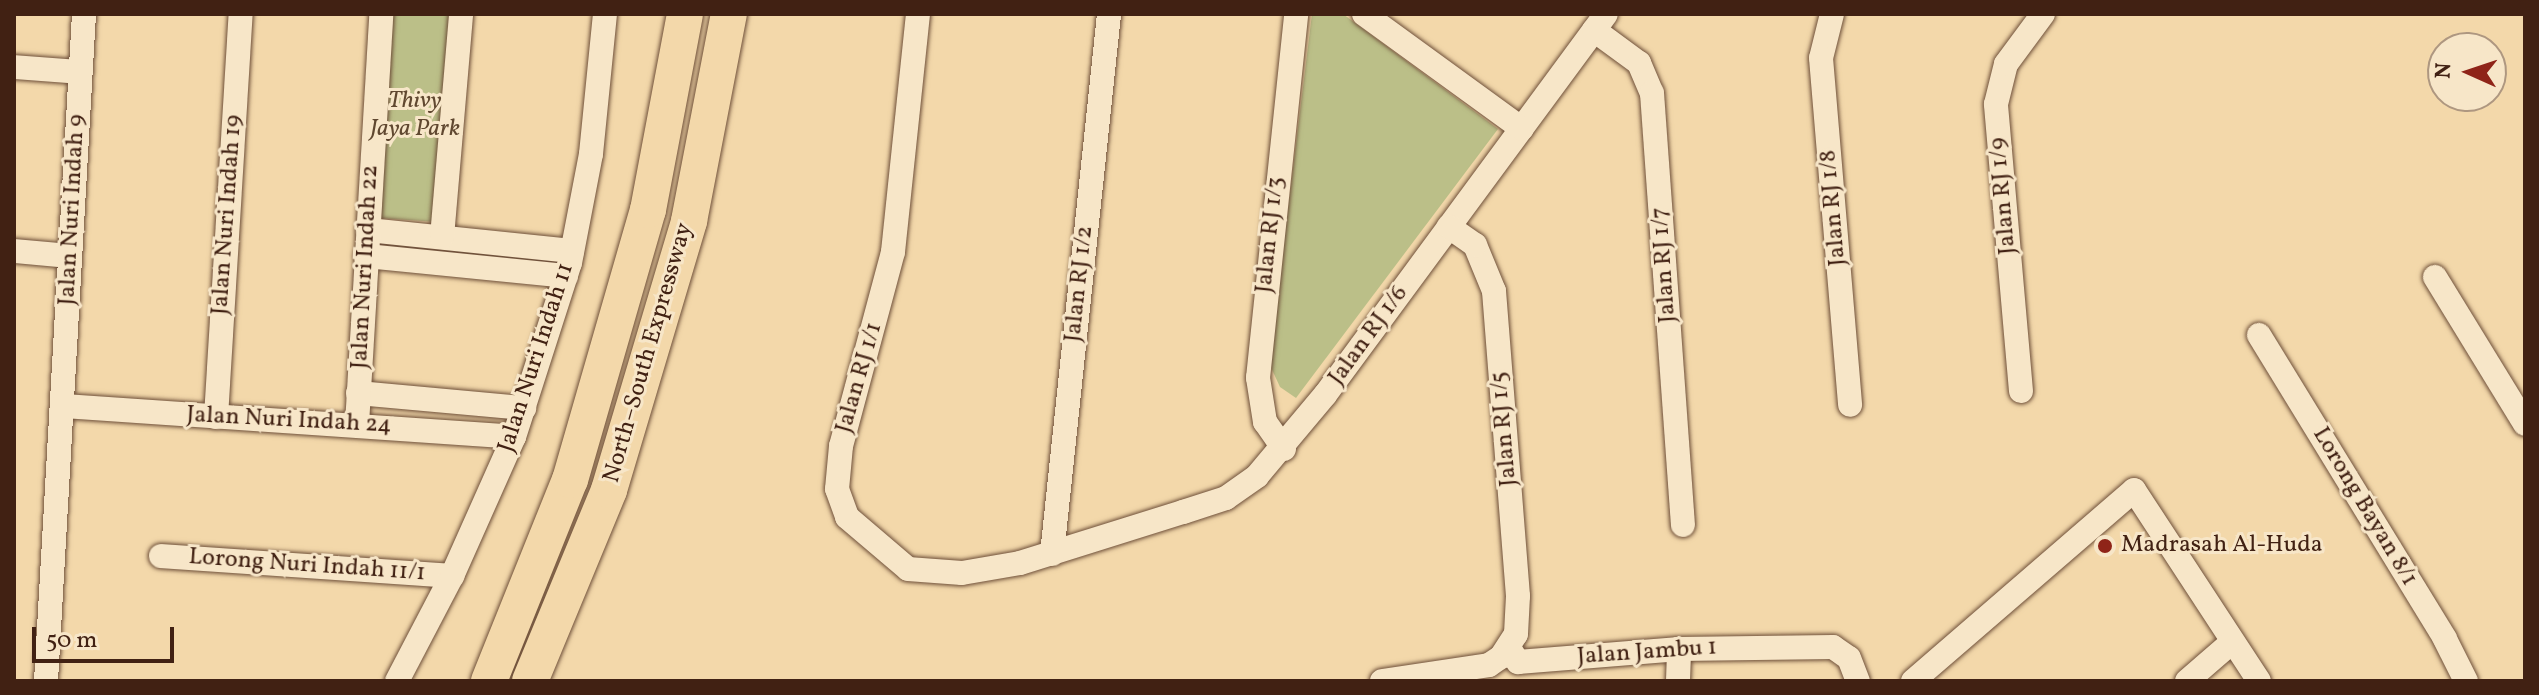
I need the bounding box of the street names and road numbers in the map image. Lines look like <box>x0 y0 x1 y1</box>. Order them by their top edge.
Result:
street label: Jalan Nuri Indah 9 <box>54 114 92 306</box>
street label: Jalan Nuri Indah 19 <box>207 114 249 316</box>
street label: Jalan RJ 1/9 <box>1985 136 2023 256</box>
street label: Jalan RJ 1/8 <box>1815 149 1853 267</box>
street label: Jalan Nuri Indah 22 <box>346 164 386 370</box>
street label: Jalan RJ 1/3 <box>1251 175 1291 295</box>
street label: Jalan RJ 1/7 <box>1647 206 1683 324</box>
street label: North–South Expressway <box>598 220 700 486</box>
street label: Jalan RJ 1/2 <box>1060 224 1100 344</box>
street label: Jalan Nuri Indah 11 <box>493 260 581 456</box>
street label: Jalan RJ 1/6 <box>1323 280 1415 392</box>
street label: Jalan RJ 1/1 <box>830 319 890 437</box>
street label: Jalan RJ 1/5 <box>1486 370 1524 488</box>
street label: Jalan Nuri Indah 24 <box>186 401 392 441</box>
street label: Lorong Bayan 8/1 <box>2305 422 2423 592</box>
street label: Lorong Nuri Indah 11/1 <box>188 543 426 589</box>
street label: Jalan Jambu 1 <box>1576 634 1718 672</box>

